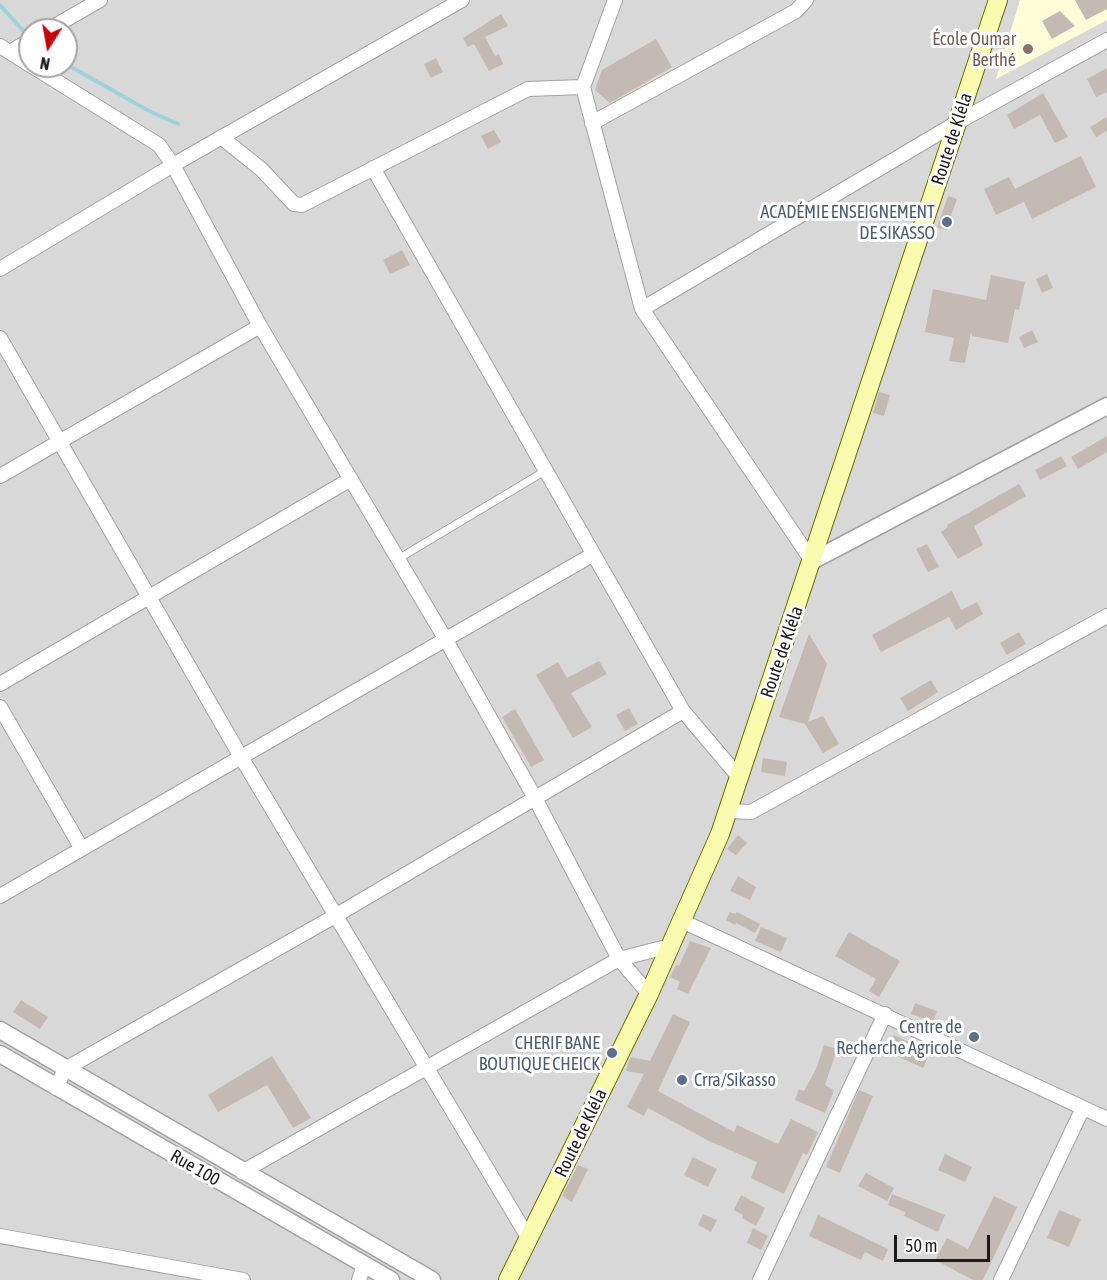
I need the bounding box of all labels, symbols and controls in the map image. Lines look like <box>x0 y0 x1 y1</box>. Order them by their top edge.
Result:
north arrow <box>18 18 78 78</box>
place label: École Oumar Berthé <box>932 28 1016 70</box>
marker: École Oumar Berthé <box>1021 42 1035 56</box>
text: N <box>39 54 51 73</box>
street label: Route de Kléla <box>927 90 977 188</box>
place label: ACADÉMIE ENSEIGNEMENT DE SIKASSO <box>761 201 935 244</box>
marker: ACADÉMIE ENSEIGNEMENT DE SIKASSO <box>940 215 954 229</box>
street label: Route de Kléla <box>756 603 808 701</box>
place label: Centre de Recherche Agricole <box>836 1016 962 1058</box>
marker: Centre de Recherche Agricole <box>967 1030 981 1044</box>
place label: CHERIF BANE BOUTIQUE CHEICK <box>479 1032 600 1074</box>
marker: CHERIF BANE BOUTIQUE CHEICK <box>605 1046 619 1060</box>
place label: Crra/Sikasso <box>694 1069 776 1091</box>
marker: Crra/Sikasso <box>675 1073 689 1087</box>
street label: Route de Kléla <box>550 1085 612 1181</box>
street label: Rue 100 <box>166 1145 224 1191</box>
scale bar <box>897 1223 993 1261</box>
text: 50 m <box>905 1235 937 1256</box>

